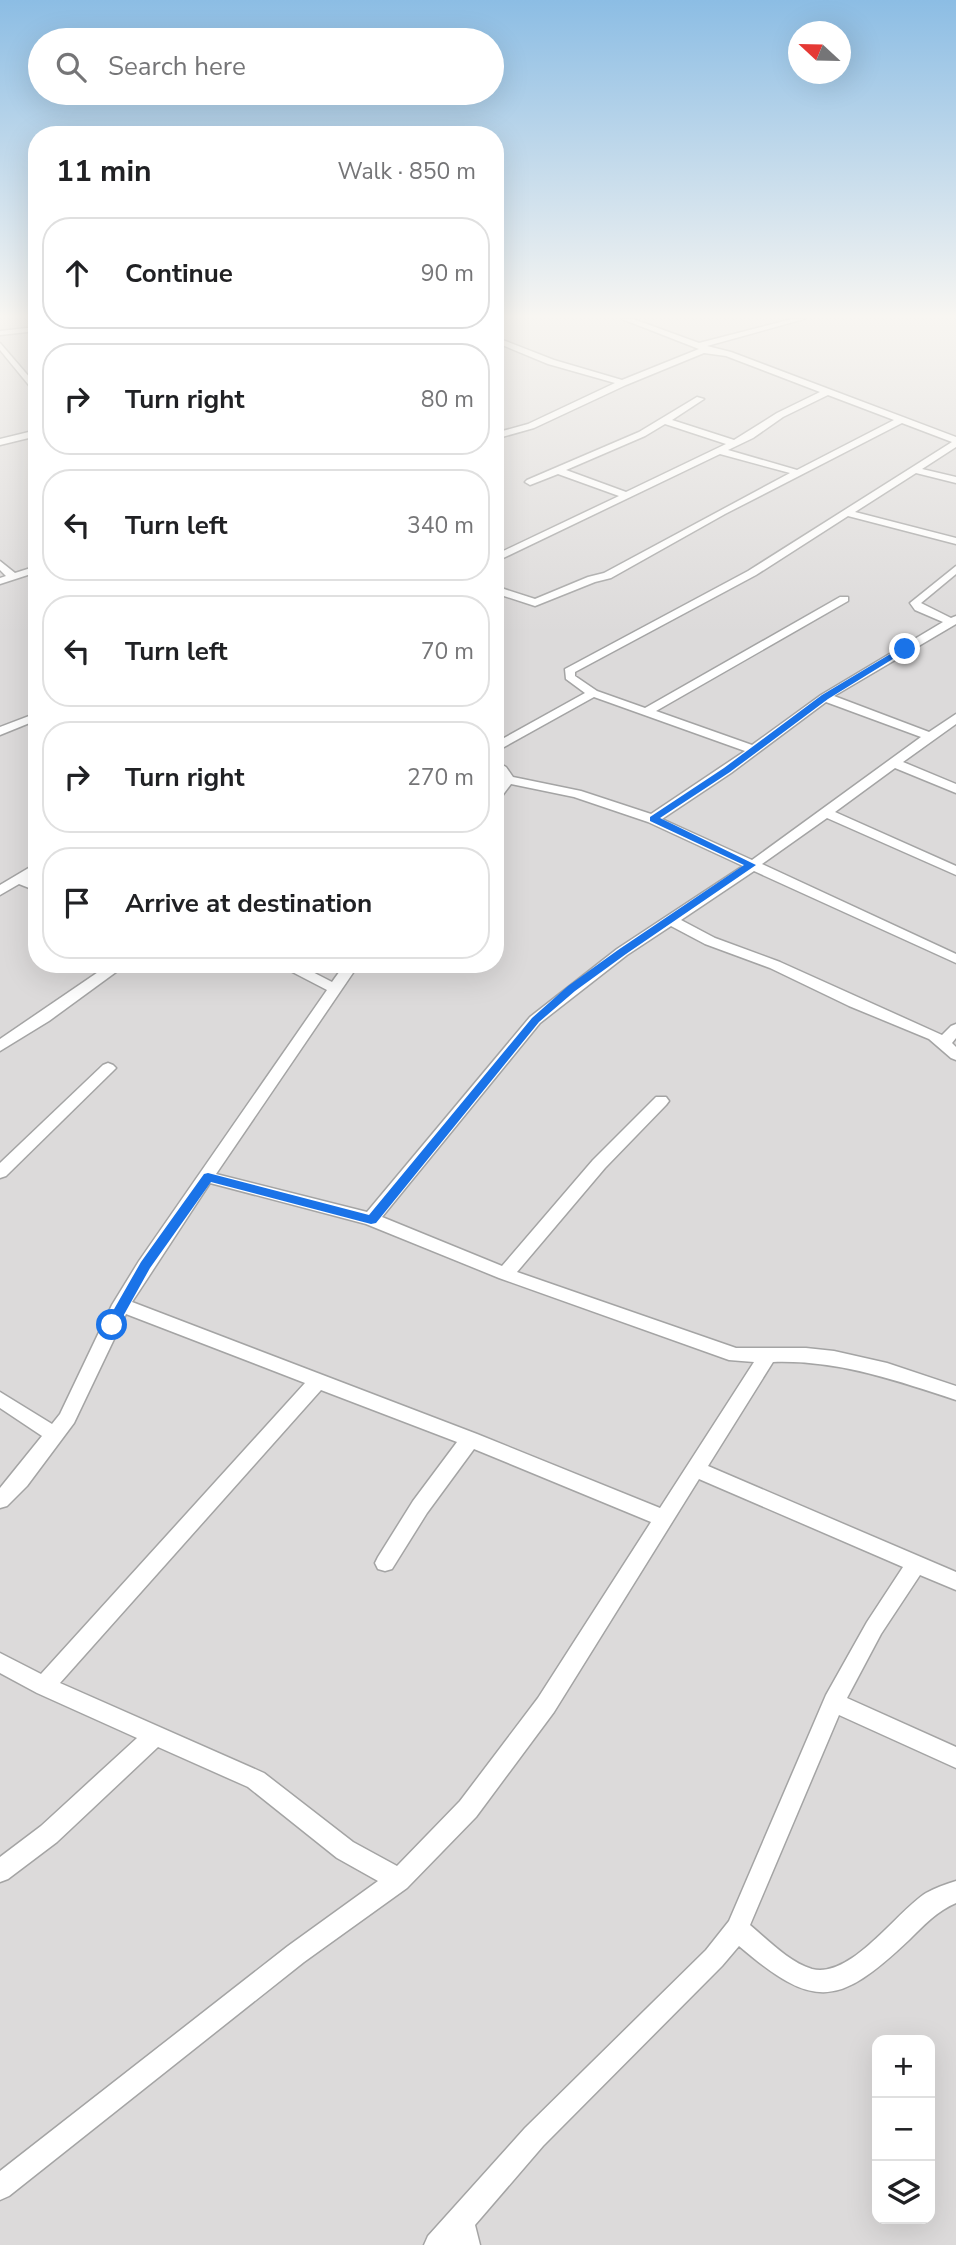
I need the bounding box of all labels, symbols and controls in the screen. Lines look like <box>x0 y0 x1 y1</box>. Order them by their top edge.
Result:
north arrow <box>788 21 851 84</box>
search box <box>28 28 504 105</box>
icon: search <box>52 48 90 86</box>
text: Search here <box>108 49 246 84</box>
text: 11 min <box>56 151 152 192</box>
text: Walk · 850 m <box>337 156 476 187</box>
icon: ahead <box>58 254 96 292</box>
text: Continue <box>125 256 233 291</box>
text: 90 m <box>421 258 474 289</box>
icon: right <box>58 380 96 418</box>
text: Turn right <box>125 382 244 417</box>
text: 80 m <box>421 384 474 415</box>
icon: left <box>58 506 96 544</box>
text: Turn left <box>125 508 228 543</box>
text: 340 m <box>407 510 474 541</box>
icon: left <box>58 632 96 670</box>
route end <box>889 633 920 664</box>
text: Turn left <box>125 634 228 669</box>
text: 70 m <box>421 636 474 667</box>
icon: right <box>58 758 96 796</box>
text: Turn right <box>125 760 244 795</box>
text: 270 m <box>407 762 474 793</box>
icon: arrive <box>58 884 96 922</box>
text: Arrive at destination <box>125 886 372 921</box>
route start <box>96 1309 127 1340</box>
map controls <box>872 2035 935 2224</box>
button: + <box>872 2035 935 2098</box>
button: − <box>872 2098 935 2161</box>
button: layers <box>872 2161 935 2224</box>

